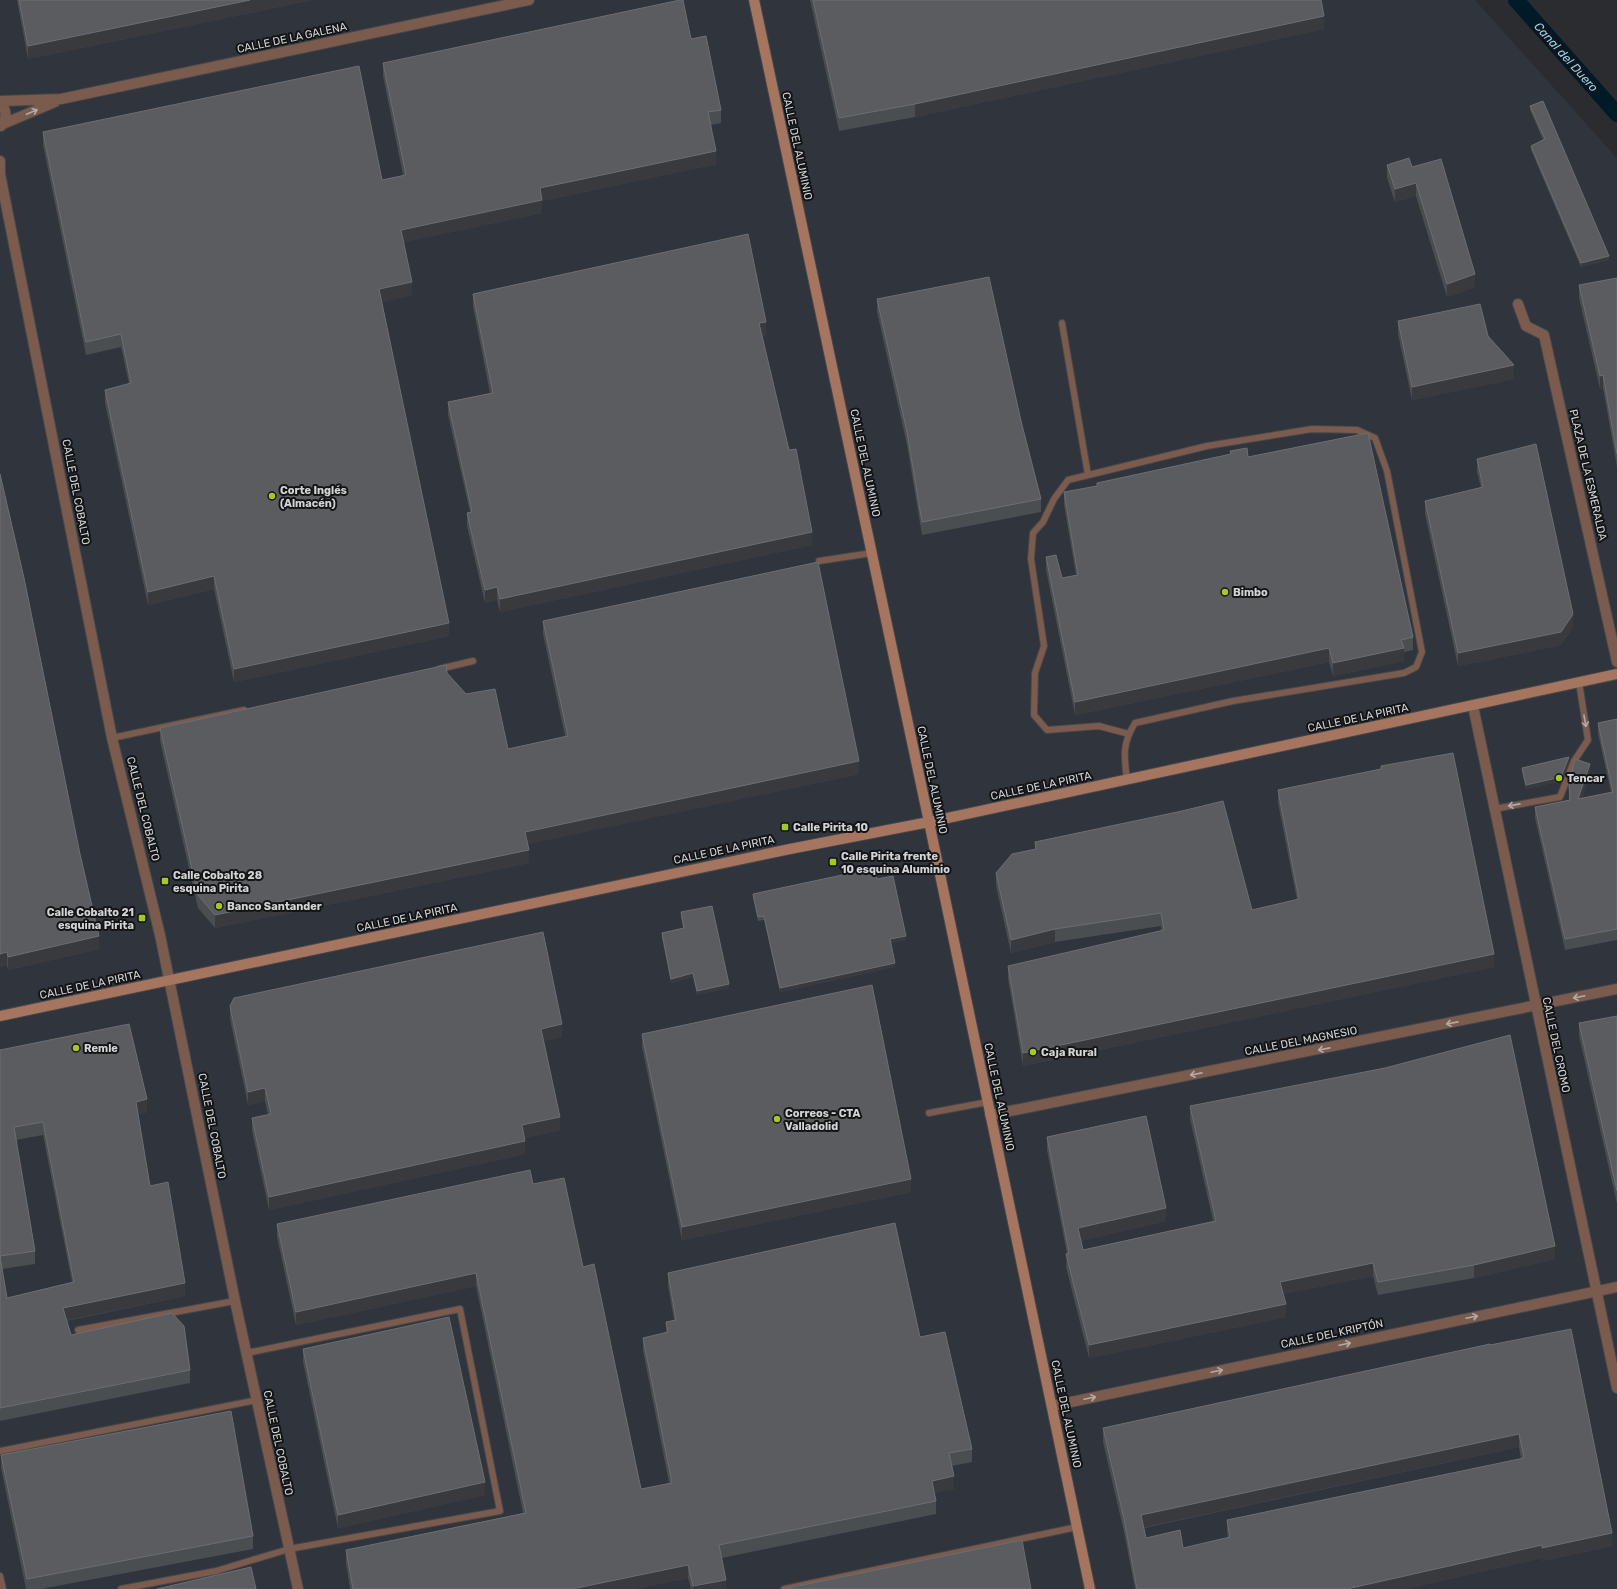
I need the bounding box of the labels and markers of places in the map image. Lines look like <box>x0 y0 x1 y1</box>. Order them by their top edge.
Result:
place label: Corte Inglés (Almacén) <box>280 484 347 510</box>
marker: Corte Inglés (Almacén) <box>267 491 277 501</box>
place label: Bimbo <box>1233 586 1268 599</box>
marker: Bimbo <box>1220 587 1230 597</box>
place label: Tencar <box>1567 772 1605 785</box>
marker: Tencar <box>1554 773 1564 783</box>
place label: Calle Pirita 10 <box>793 821 868 834</box>
marker: Calle Pirita 10 <box>780 822 790 832</box>
place label: Calle Pirita frente 10 esquina Aluminio <box>841 850 950 876</box>
marker: Calle Pirita frente 10 esquina Aluminio <box>828 857 838 867</box>
place label: Calle Cobalto 28 esquina Pirita <box>173 869 262 895</box>
marker: Calle Cobalto 28 esquina Pirita <box>160 876 170 886</box>
place label: Banco Santander <box>227 900 322 913</box>
marker: Banco Santander <box>214 901 224 911</box>
place label: Calle Cobalto 21 esquina Pirita <box>47 906 134 932</box>
marker: Calle Cobalto 21 esquina Pirita <box>137 913 147 923</box>
place label: Remle <box>84 1042 118 1055</box>
marker: Remle <box>71 1043 81 1053</box>
place label: Caja Rural <box>1041 1046 1097 1059</box>
marker: Caja Rural <box>1028 1047 1038 1057</box>
place label: Correos - CTA Valladolid <box>785 1107 861 1133</box>
marker: Correos - CTA Valladolid <box>772 1114 782 1124</box>

